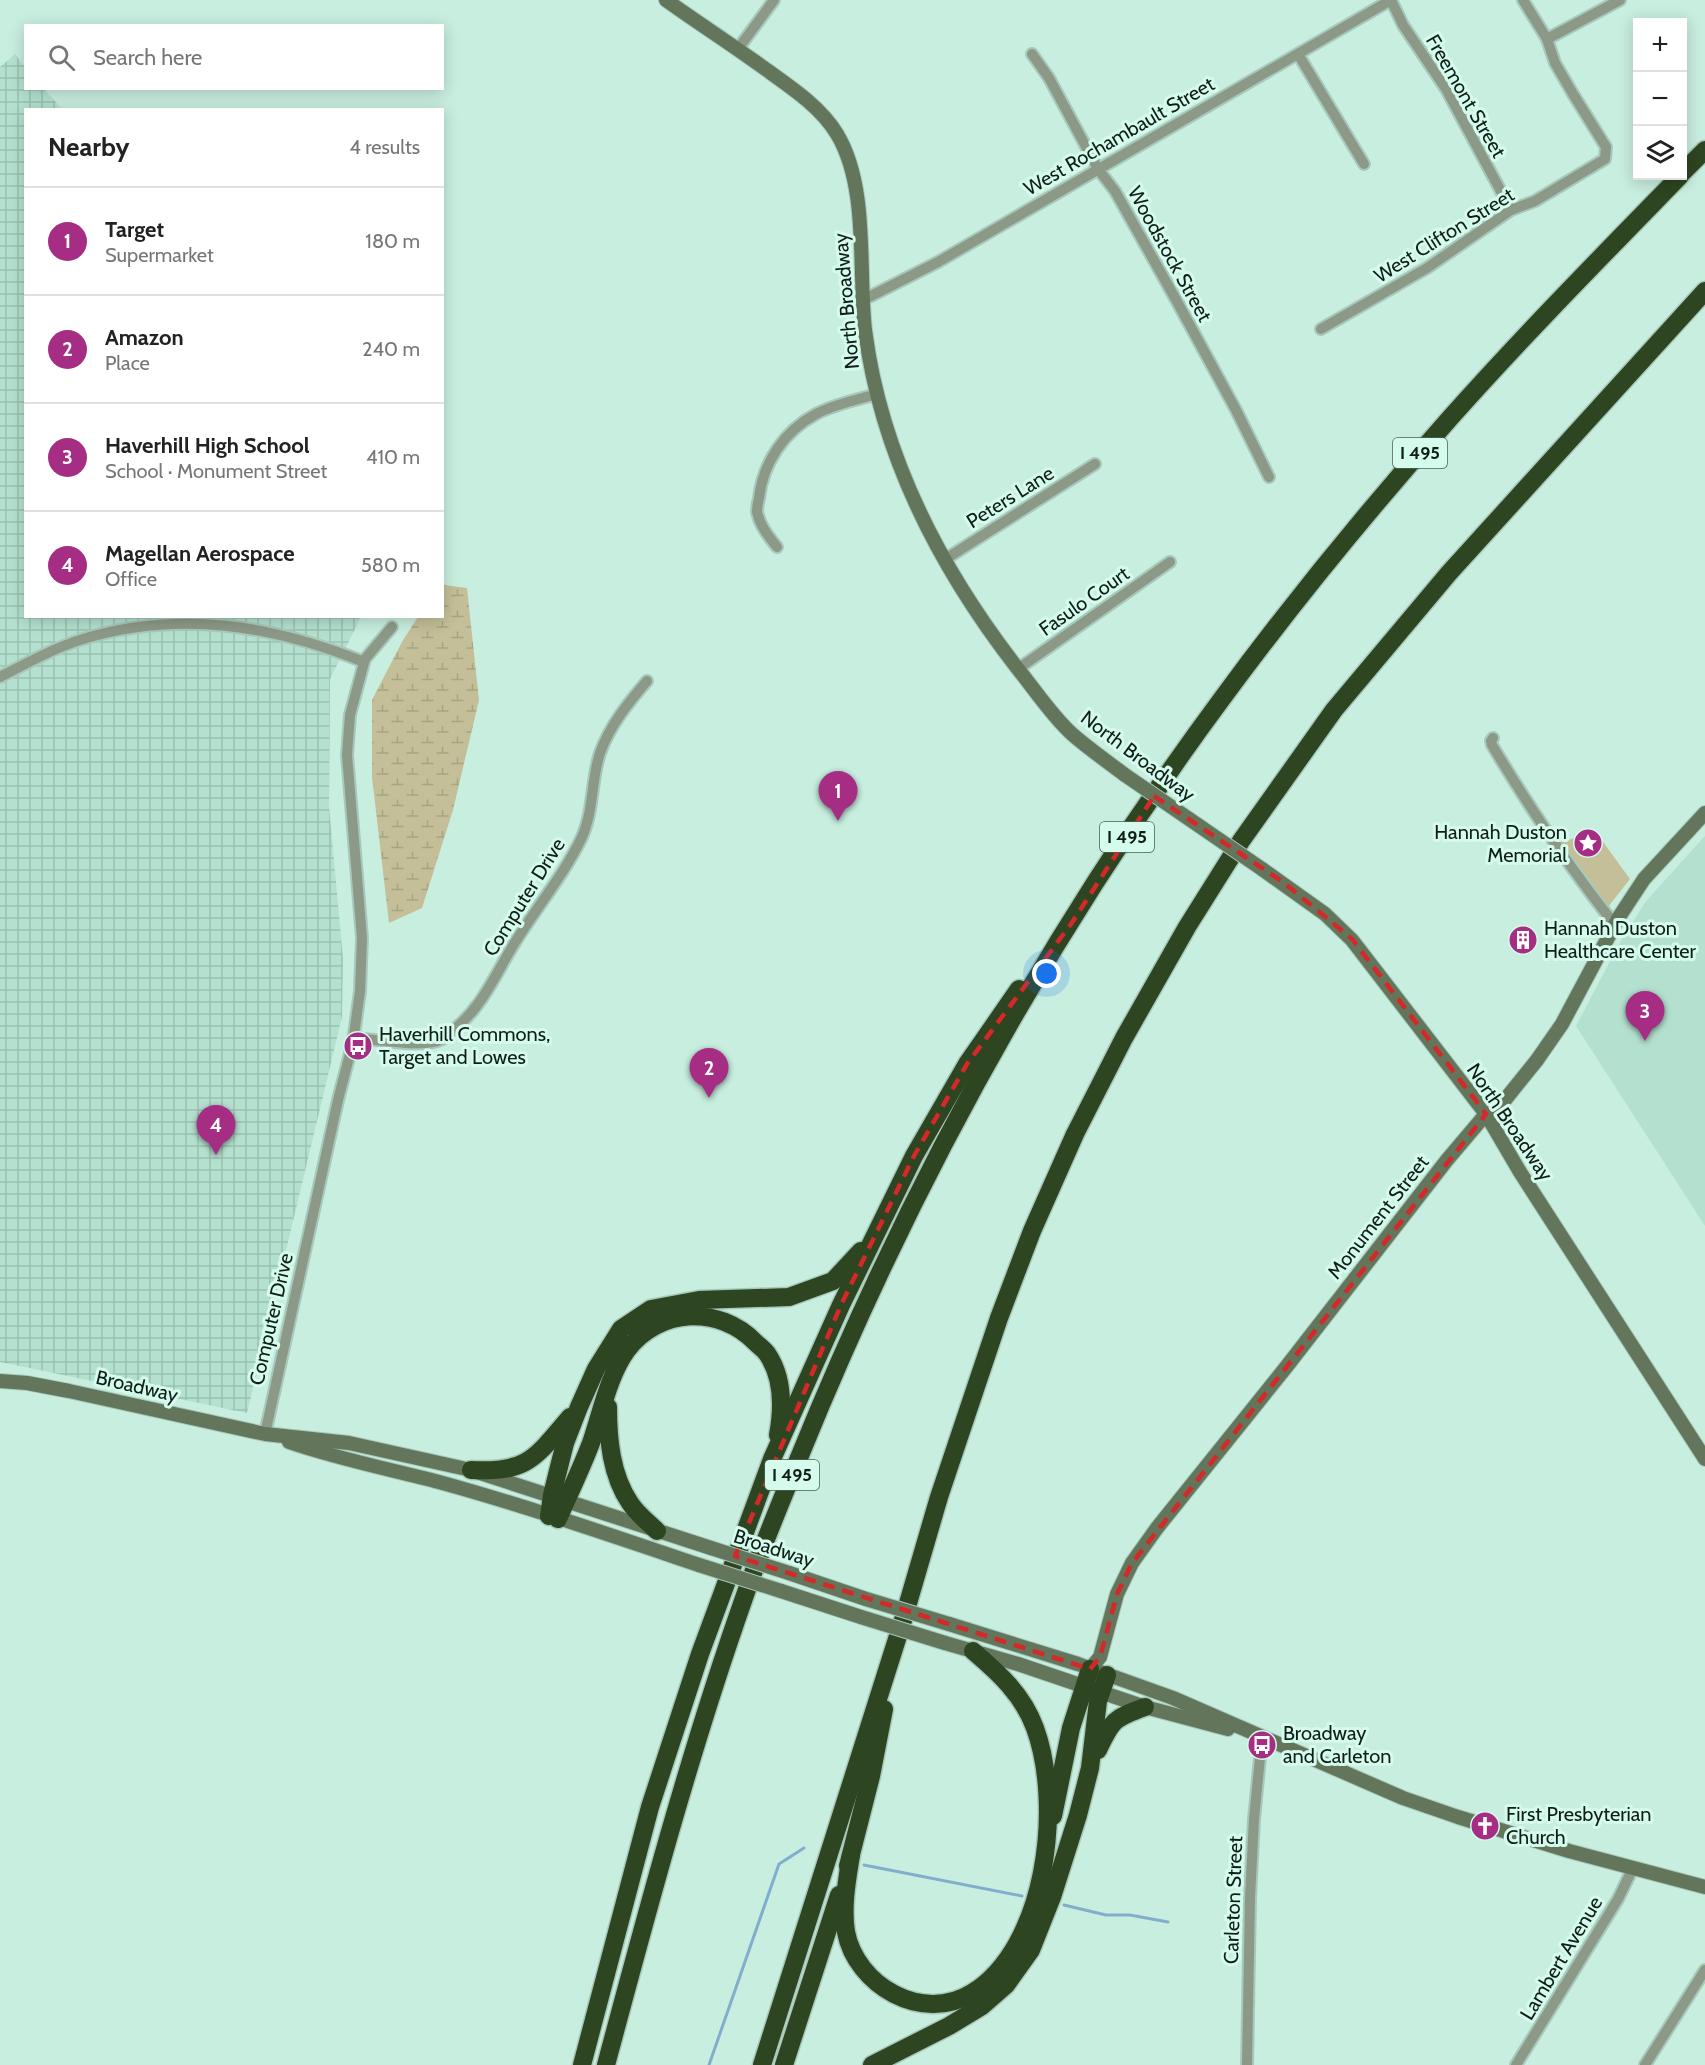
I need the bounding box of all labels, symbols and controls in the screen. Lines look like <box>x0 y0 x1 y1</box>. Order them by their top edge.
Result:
map controls <box>1633 18 1687 180</box>
button: + <box>1633 18 1687 72</box>
search box <box>24 24 444 90</box>
street label: Freemont Street <box>1421 30 1511 162</box>
icon: search <box>45 41 78 74</box>
text: Search here <box>93 44 202 71</box>
street label: West Rochambault Street <box>1019 71 1219 200</box>
button: − <box>1633 72 1687 126</box>
button: layers <box>1633 126 1687 180</box>
text: Nearby <box>48 131 129 163</box>
text: 4 results <box>349 135 420 159</box>
street label: Woodstock Street <box>1123 182 1217 326</box>
street label: West Clifton Street <box>1370 182 1519 288</box>
text: Target <box>105 216 164 243</box>
text: 1 <box>64 229 71 253</box>
text: 180 m <box>365 229 420 253</box>
street label: North Broadway <box>828 232 864 370</box>
text: Supermarket <box>105 243 214 267</box>
text: Amazon <box>105 324 184 351</box>
text: 2 <box>62 337 73 361</box>
text: 240 m <box>362 337 420 361</box>
text: Place <box>105 351 150 375</box>
text: Haverhill High School <box>105 432 310 459</box>
road number: I 495 <box>1393 438 1447 468</box>
text: 3 <box>62 445 73 469</box>
text: 410 m <box>366 445 420 469</box>
text: School · Monument Street <box>105 459 327 483</box>
street label: Peters Lane <box>962 461 1058 533</box>
text: Magellan Aerospace <box>105 540 295 567</box>
text: 4 <box>61 553 74 577</box>
text: 580 m <box>361 553 420 577</box>
street label: Fasulo Court <box>1034 561 1134 641</box>
text: Office <box>105 567 157 591</box>
street label: North Broadway <box>1076 705 1200 807</box>
pin: 1 <box>818 772 858 821</box>
place label: Hannah Duston Memorial <box>1434 820 1567 867</box>
road number: I 495 <box>1100 822 1154 852</box>
place icon: Hannah Duston Memorial <box>1572 827 1604 859</box>
street label: Computer Drive <box>478 833 570 961</box>
place label: Hannah Duston Healthcare Center <box>1544 916 1697 963</box>
building icon: Hannah Duston Healthcare Center <box>1507 924 1539 956</box>
your location <box>1032 959 1061 988</box>
pin: 3 <box>1626 992 1664 1041</box>
place label: Haverhill Commons, Target and Lowes <box>379 1022 550 1069</box>
bus stop icon: Haverhill Commons, Target and Lowes <box>342 1030 374 1062</box>
pin: 2 <box>690 1048 728 1098</box>
street label: North Broadway <box>1462 1059 1558 1185</box>
pin: 4 <box>196 1106 236 1155</box>
street label: Monument Street <box>1322 1150 1434 1284</box>
street label: Computer Drive <box>244 1251 298 1387</box>
street label: Broadway <box>94 1365 180 1407</box>
road number: I 495 <box>765 1460 819 1490</box>
street label: Broadway <box>731 1524 817 1572</box>
place label: Broadway and Carleton <box>1283 1721 1391 1768</box>
bus stop icon: Broadway and Carleton <box>1246 1729 1278 1761</box>
place label: First Presbyterian Church <box>1506 1802 1651 1849</box>
church icon: First Presbyterian Church <box>1469 1810 1501 1842</box>
street label: Carleton Street <box>1219 1835 1247 1964</box>
street label: Lambert Avenue <box>1515 1892 1607 2024</box>

